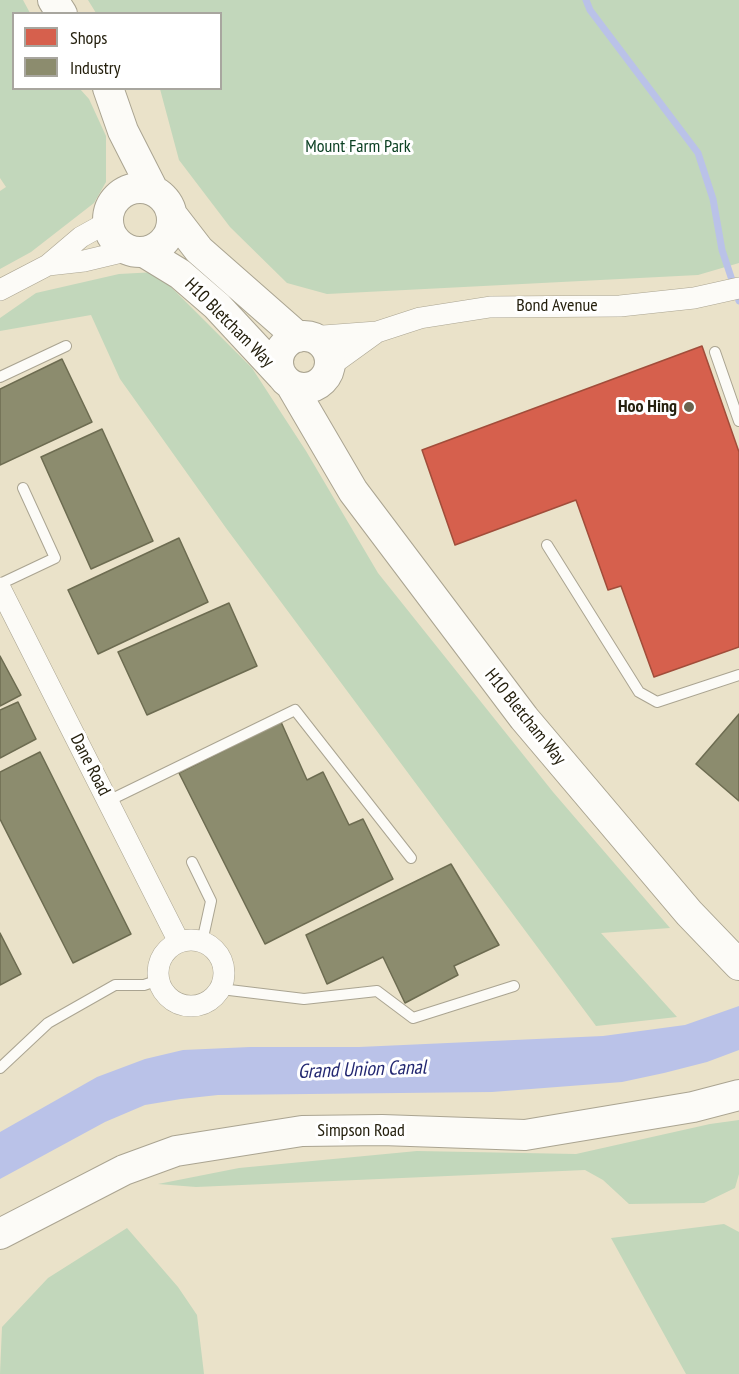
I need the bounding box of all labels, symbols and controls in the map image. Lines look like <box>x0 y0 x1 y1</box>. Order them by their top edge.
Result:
legend <box>12 12 222 90</box>
text: Shops <box>70 26 107 49</box>
text: Industry <box>70 56 120 79</box>
park label: Mount Farm Park <box>305 136 411 158</box>
street label: H10 Bletcham Way <box>180 274 278 372</box>
street label: Bond Avenue <box>516 295 598 317</box>
place label: Hoo Hing <box>618 396 677 418</box>
marker: Hoo Hing <box>682 400 696 414</box>
street label: H10 Bletcham Way <box>480 665 570 769</box>
street label: Dane Road <box>65 730 115 800</box>
water label: Grand Union Canal <box>297 1056 427 1084</box>
street label: Simpson Road <box>317 1120 405 1142</box>

